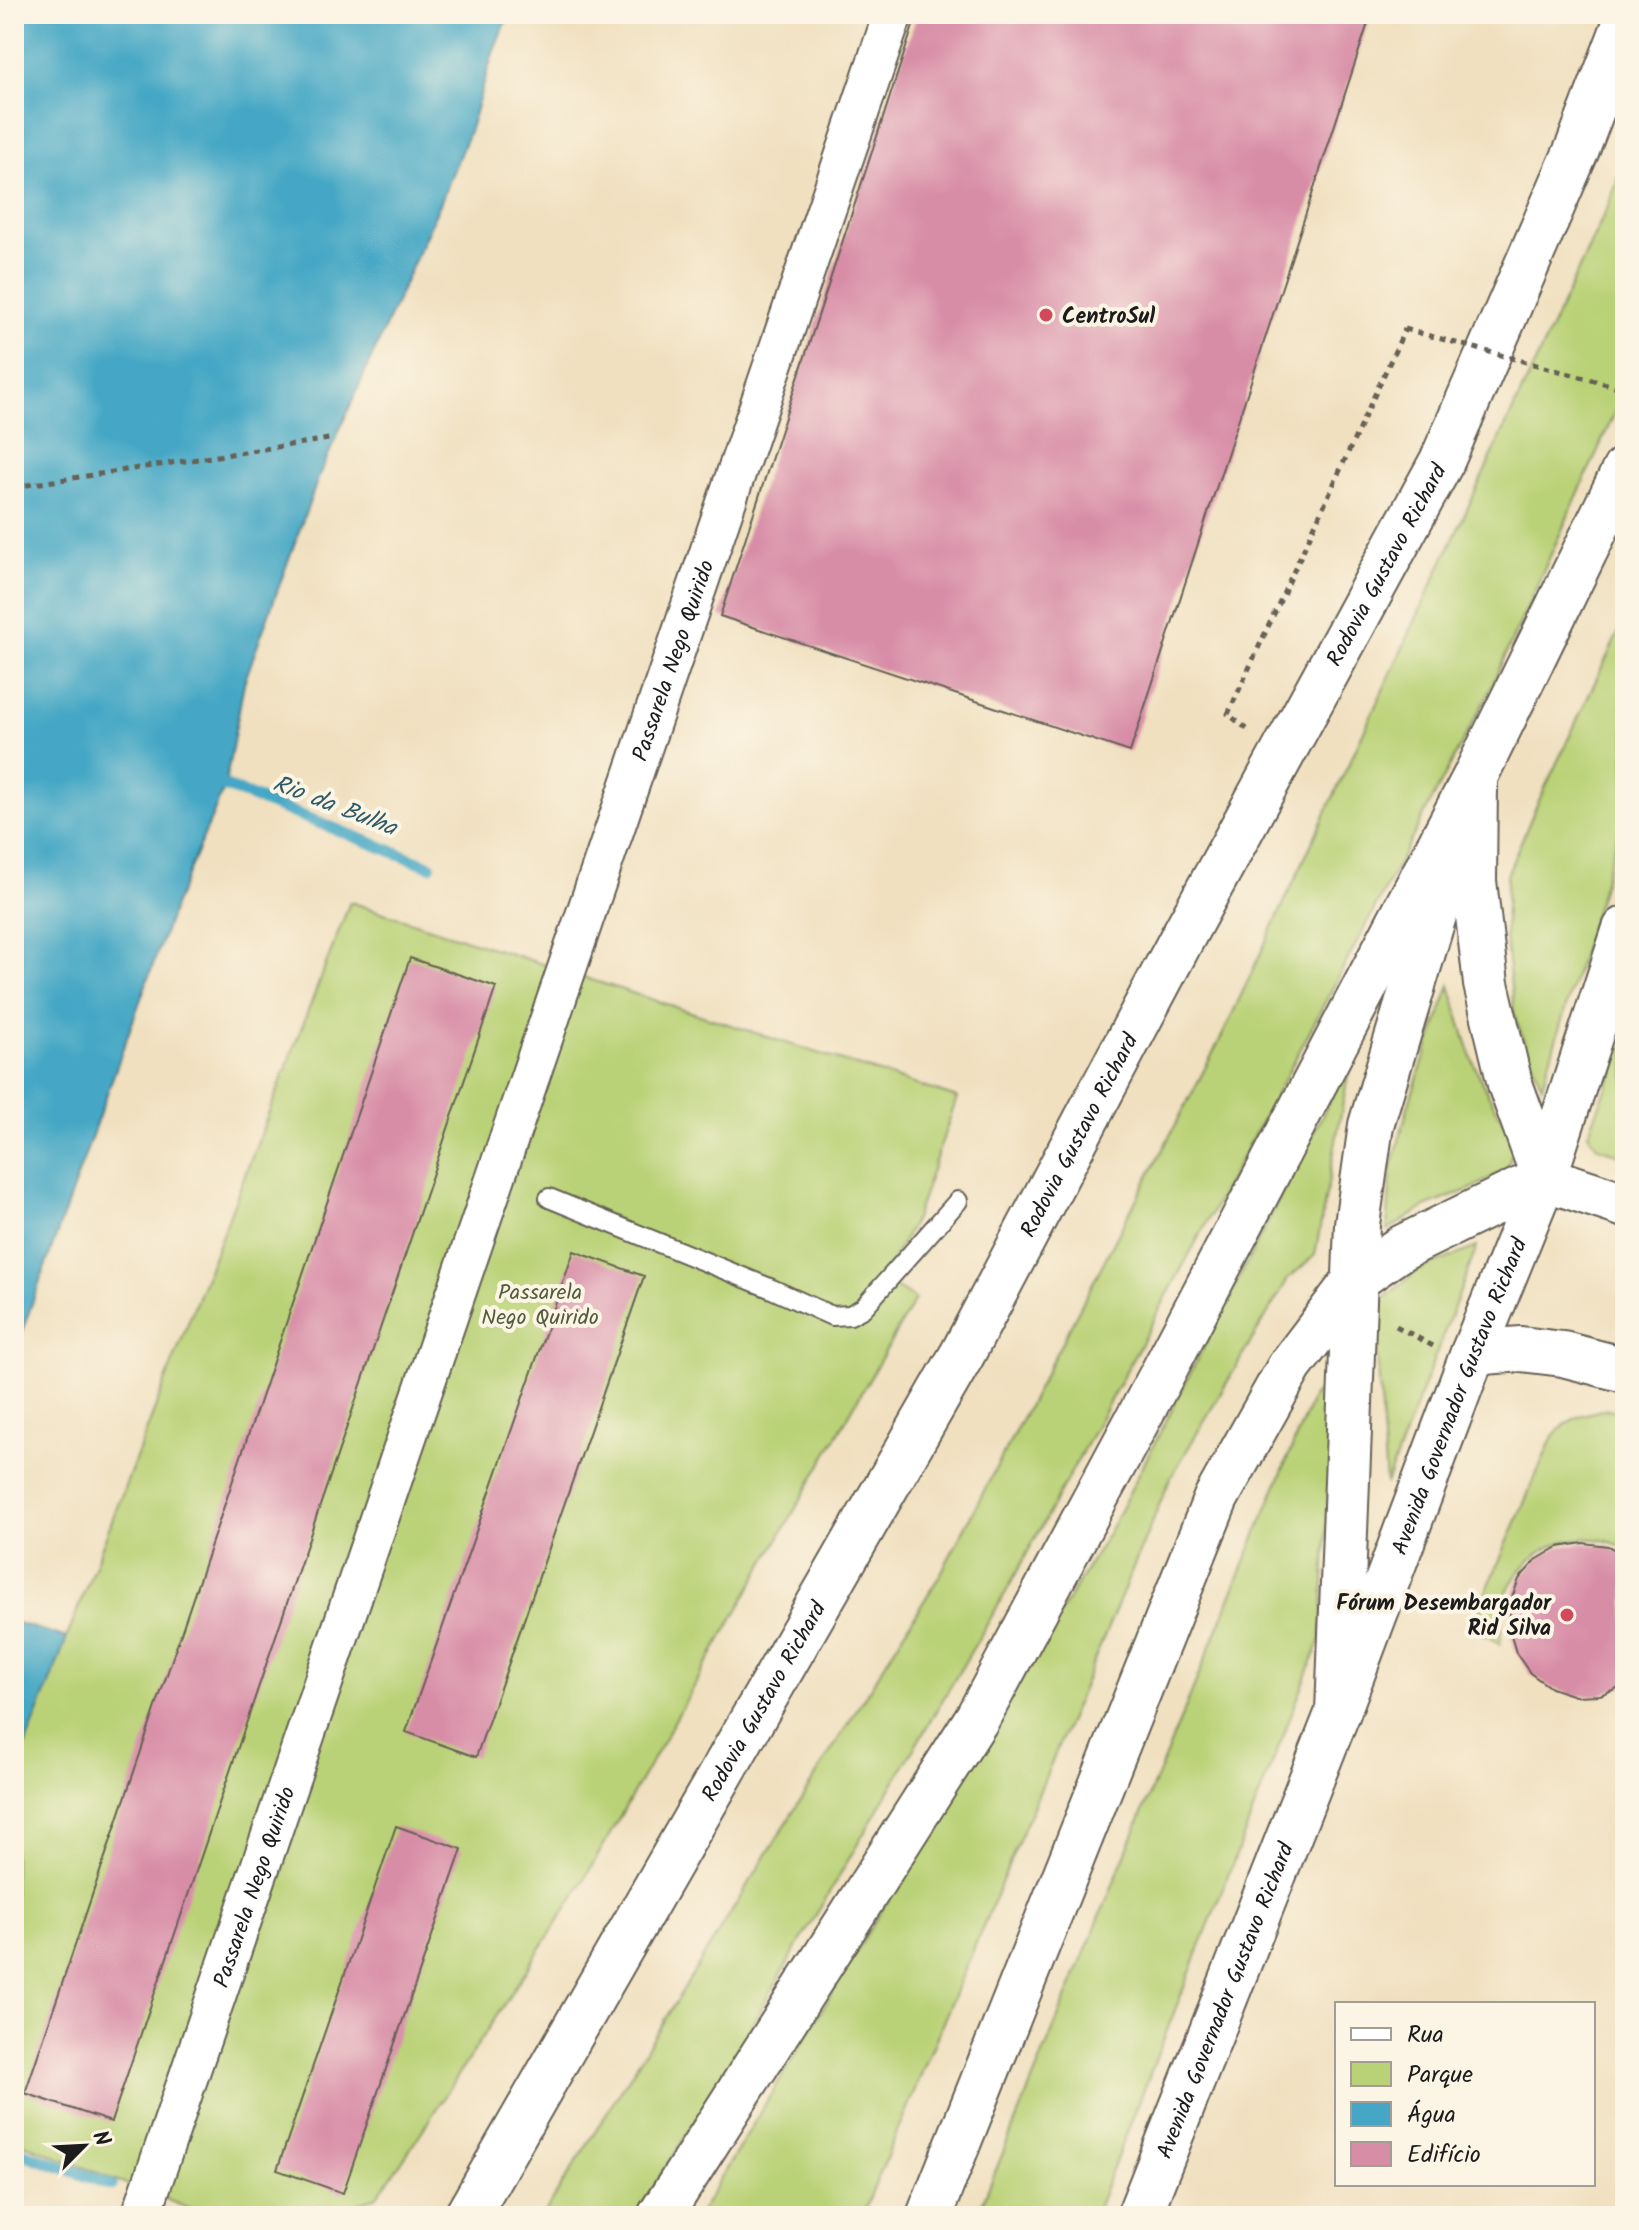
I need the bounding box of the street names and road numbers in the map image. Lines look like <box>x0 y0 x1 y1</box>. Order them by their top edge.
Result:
street label: Rodovia Gustavo Richard <box>1318 457 1458 673</box>
street label: Passarela Nego Quirido <box>624 556 725 766</box>
street label: Rodovia Gustavo Richard <box>1012 1027 1149 1244</box>
street label: Avenida Governador Gustavo Richard <box>1384 1232 1538 1560</box>
street label: Rodovia Gustavo Richard <box>694 1595 837 1809</box>
street label: Passarela Nego Quirido <box>205 1782 306 1993</box>
street label: Avenida Governador Gustavo Richard <box>1148 1837 1305 2164</box>

